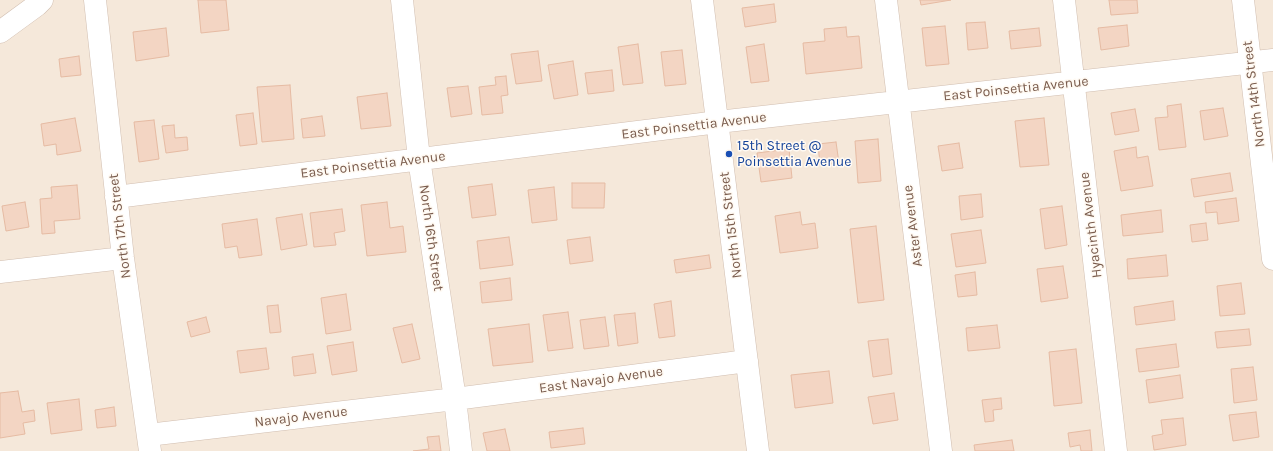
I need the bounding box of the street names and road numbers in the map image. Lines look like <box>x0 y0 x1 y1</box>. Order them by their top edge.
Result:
street label: North 14th Street <box>1239 40 1269 148</box>
street label: East Poinsettia Avenue <box>943 73 1089 105</box>
street label: East Poinsettia Avenue <box>621 109 767 143</box>
street label: East Poinsettia Avenue <box>300 148 446 182</box>
street label: North 15th Street <box>716 171 746 279</box>
street label: Hyacinth Avenue <box>1076 171 1106 279</box>
street label: North 17th Street <box>105 172 135 280</box>
street label: North 16th Street <box>415 184 447 292</box>
street label: Aster Avenue <box>900 184 926 268</box>
street label: East Navajo Avenue <box>538 363 664 397</box>
street label: Navajo Avenue <box>254 403 348 431</box>

